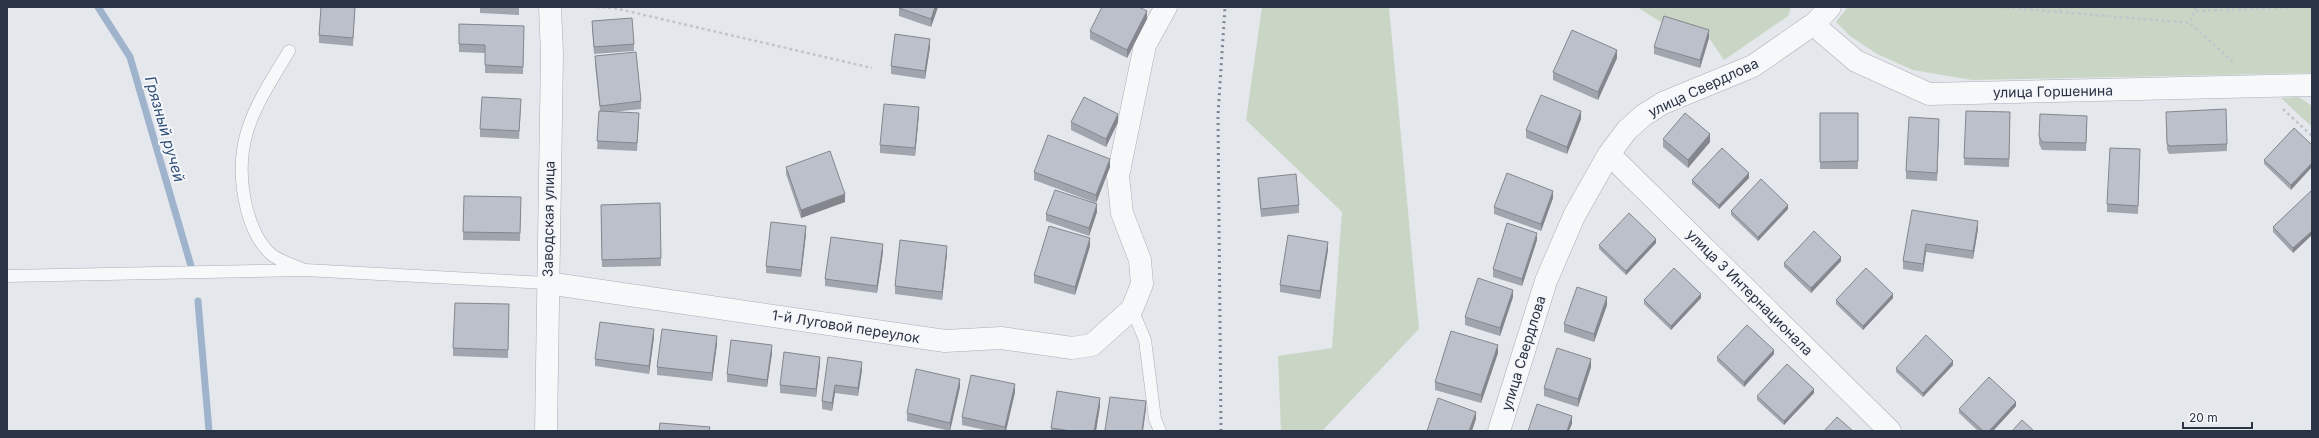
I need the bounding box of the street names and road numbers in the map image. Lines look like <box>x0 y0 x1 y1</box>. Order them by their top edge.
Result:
street label: улица Свердлова <box>1645 54 1761 120</box>
street label: улица Горшенина <box>1993 81 2113 101</box>
street label: Заводская улица <box>538 161 558 277</box>
street label: улица 3 Интернационала <box>1683 225 1817 359</box>
street label: улица Свердлова <box>1497 293 1549 413</box>
street label: 1-й Луговой переулок <box>771 306 922 346</box>

